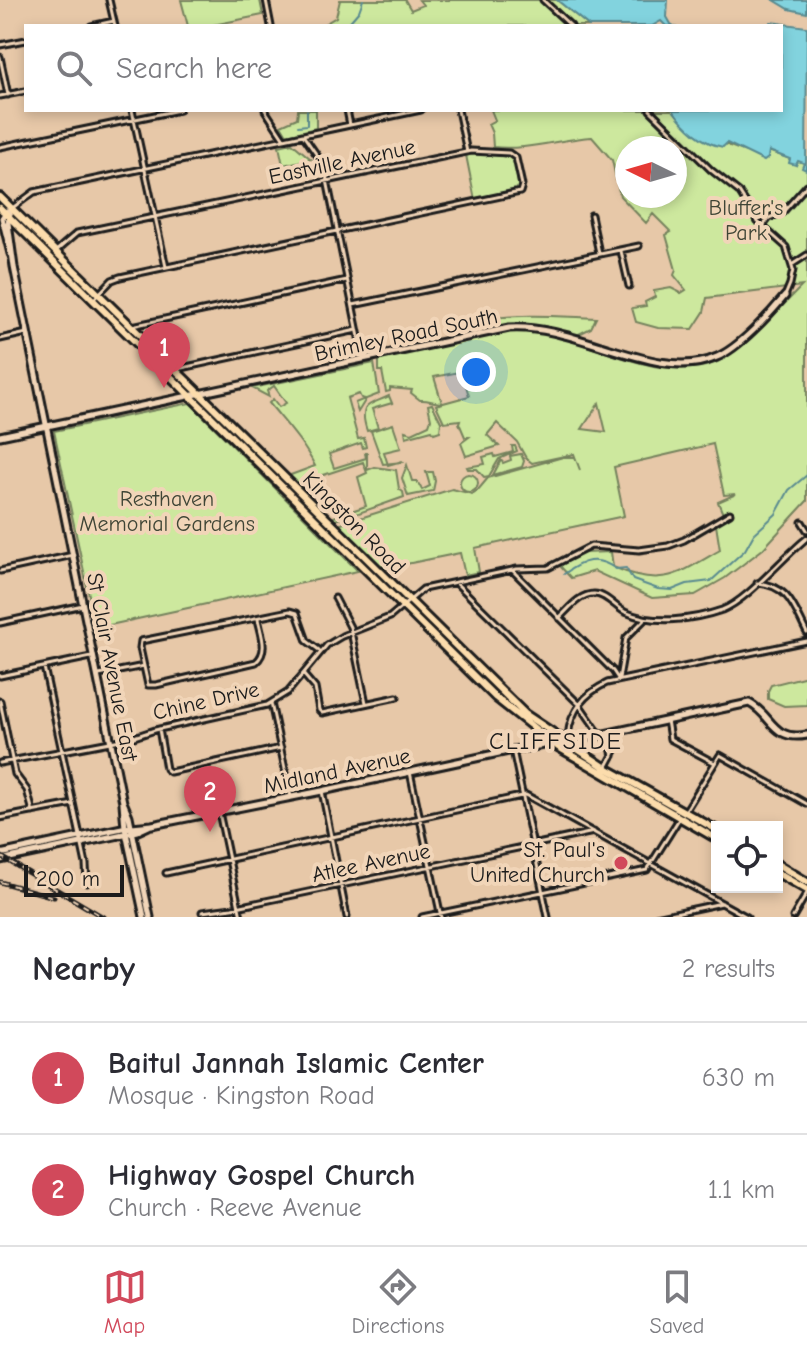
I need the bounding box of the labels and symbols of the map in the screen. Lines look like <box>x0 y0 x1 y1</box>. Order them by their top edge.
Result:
street label: Eastville Avenue <box>266 134 418 190</box>
north arrow <box>615 136 687 208</box>
park label: Bluffer's Park <box>709 195 783 246</box>
street label: Brimley Road South <box>312 303 500 367</box>
pin: 1 <box>138 322 190 388</box>
your location <box>456 352 496 392</box>
street label: Kingston Road <box>297 466 411 580</box>
park label: Resthaven Memorial Gardens <box>79 486 255 537</box>
street label: St Clair Avenue East <box>81 571 143 764</box>
street label: Chine Drive <box>150 676 262 726</box>
district label: CLIFFSIDE <box>489 727 623 755</box>
street label: Midland Avenue <box>261 743 413 799</box>
pin: 2 <box>184 766 236 832</box>
place label: St. Paul's United Church <box>470 837 605 888</box>
street label: Atlee Avenue <box>309 838 433 888</box>
marker: St. Paul's United Church <box>612 854 630 872</box>
scale bar <box>24 861 124 897</box>

